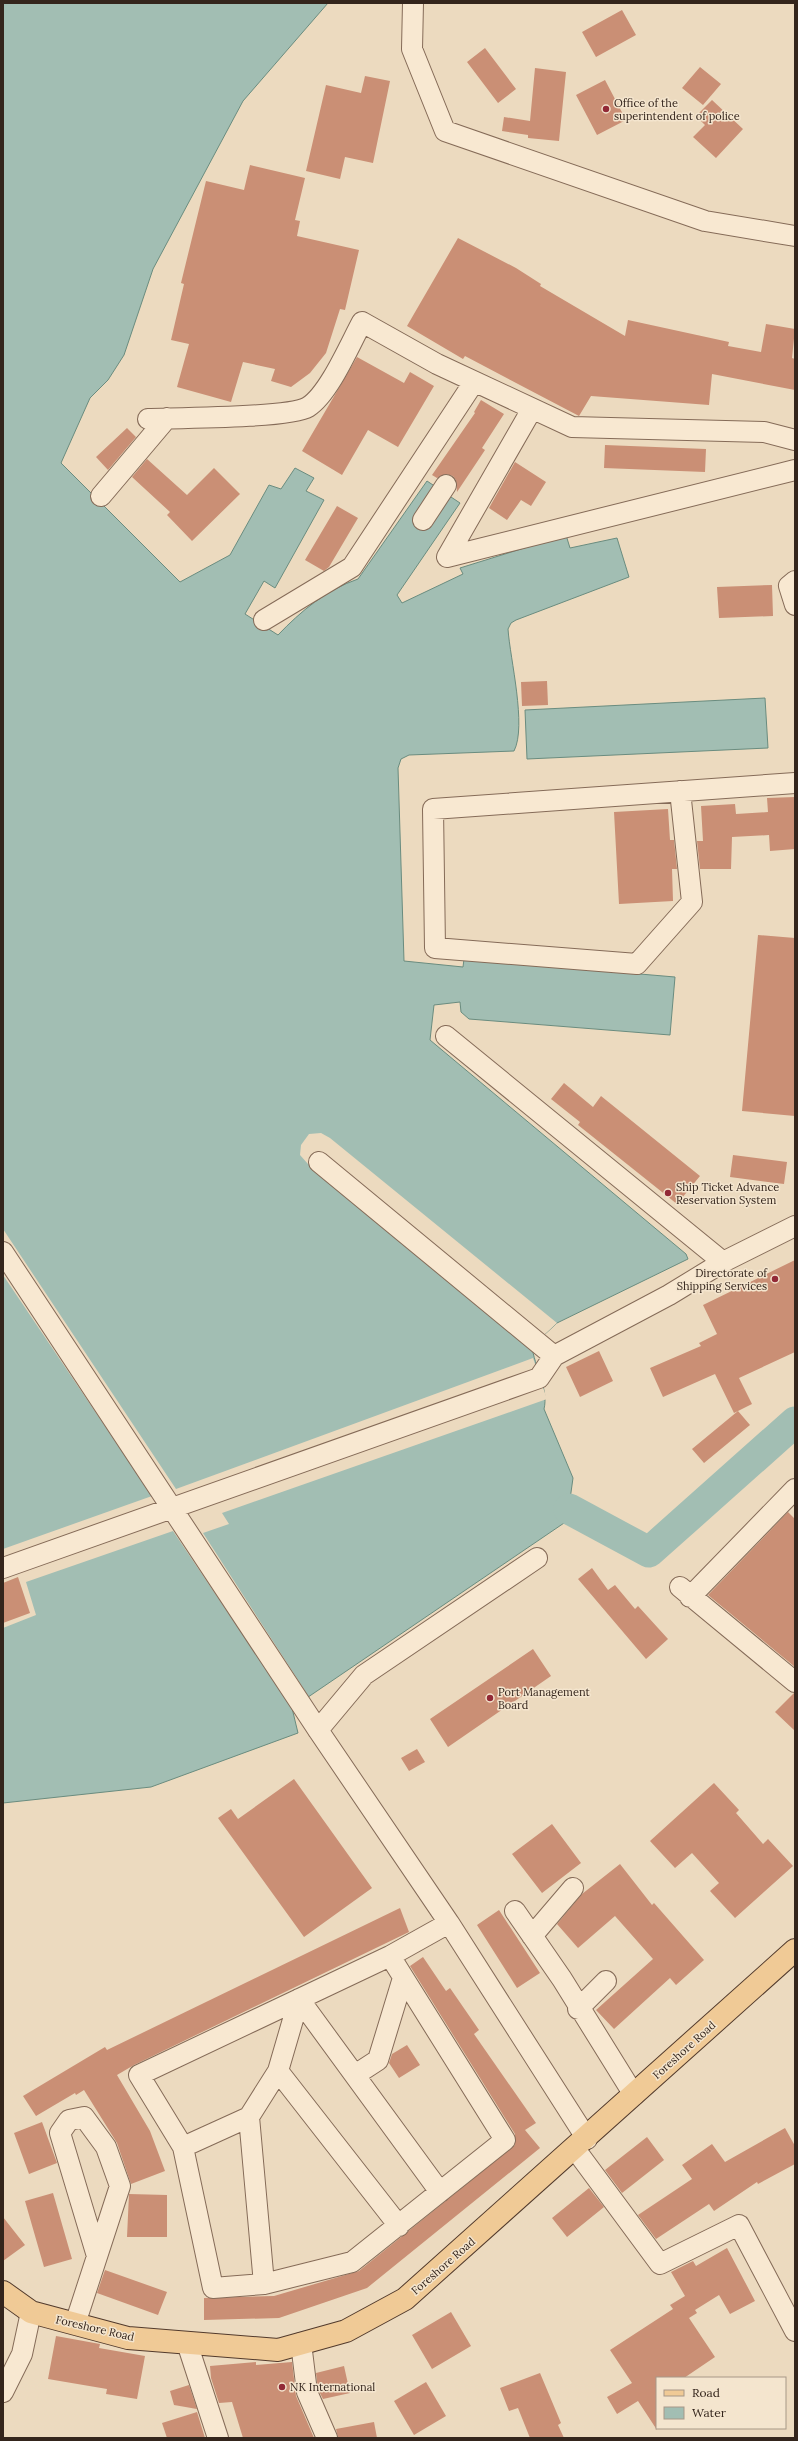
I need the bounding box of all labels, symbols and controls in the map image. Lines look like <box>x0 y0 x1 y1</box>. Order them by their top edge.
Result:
place label: Office of the superintendent of police <box>614 96 740 123</box>
marker: Office of the superintendent of police <box>601 104 611 114</box>
place label: Ship Ticket Advance Reservation System <box>676 1180 779 1207</box>
marker: Ship Ticket Advance Reservation System <box>663 1188 673 1198</box>
place label: Directorate of Shipping Services <box>677 1266 768 1293</box>
marker: Directorate of Shipping Services <box>770 1274 780 1284</box>
place label: Port Management Board <box>498 1685 590 1712</box>
marker: Port Management Board <box>485 1693 495 1703</box>
street label: Foreshore Road <box>650 2018 719 2082</box>
street label: Foreshore Road <box>408 2234 478 2298</box>
street label: Foreshore Road <box>54 2312 136 2344</box>
legend <box>656 2377 786 2429</box>
place label: NK International <box>290 2380 375 2394</box>
marker: NK International <box>277 2382 287 2392</box>
text: Road <box>692 2385 720 2400</box>
text: Water <box>692 2405 727 2420</box>

